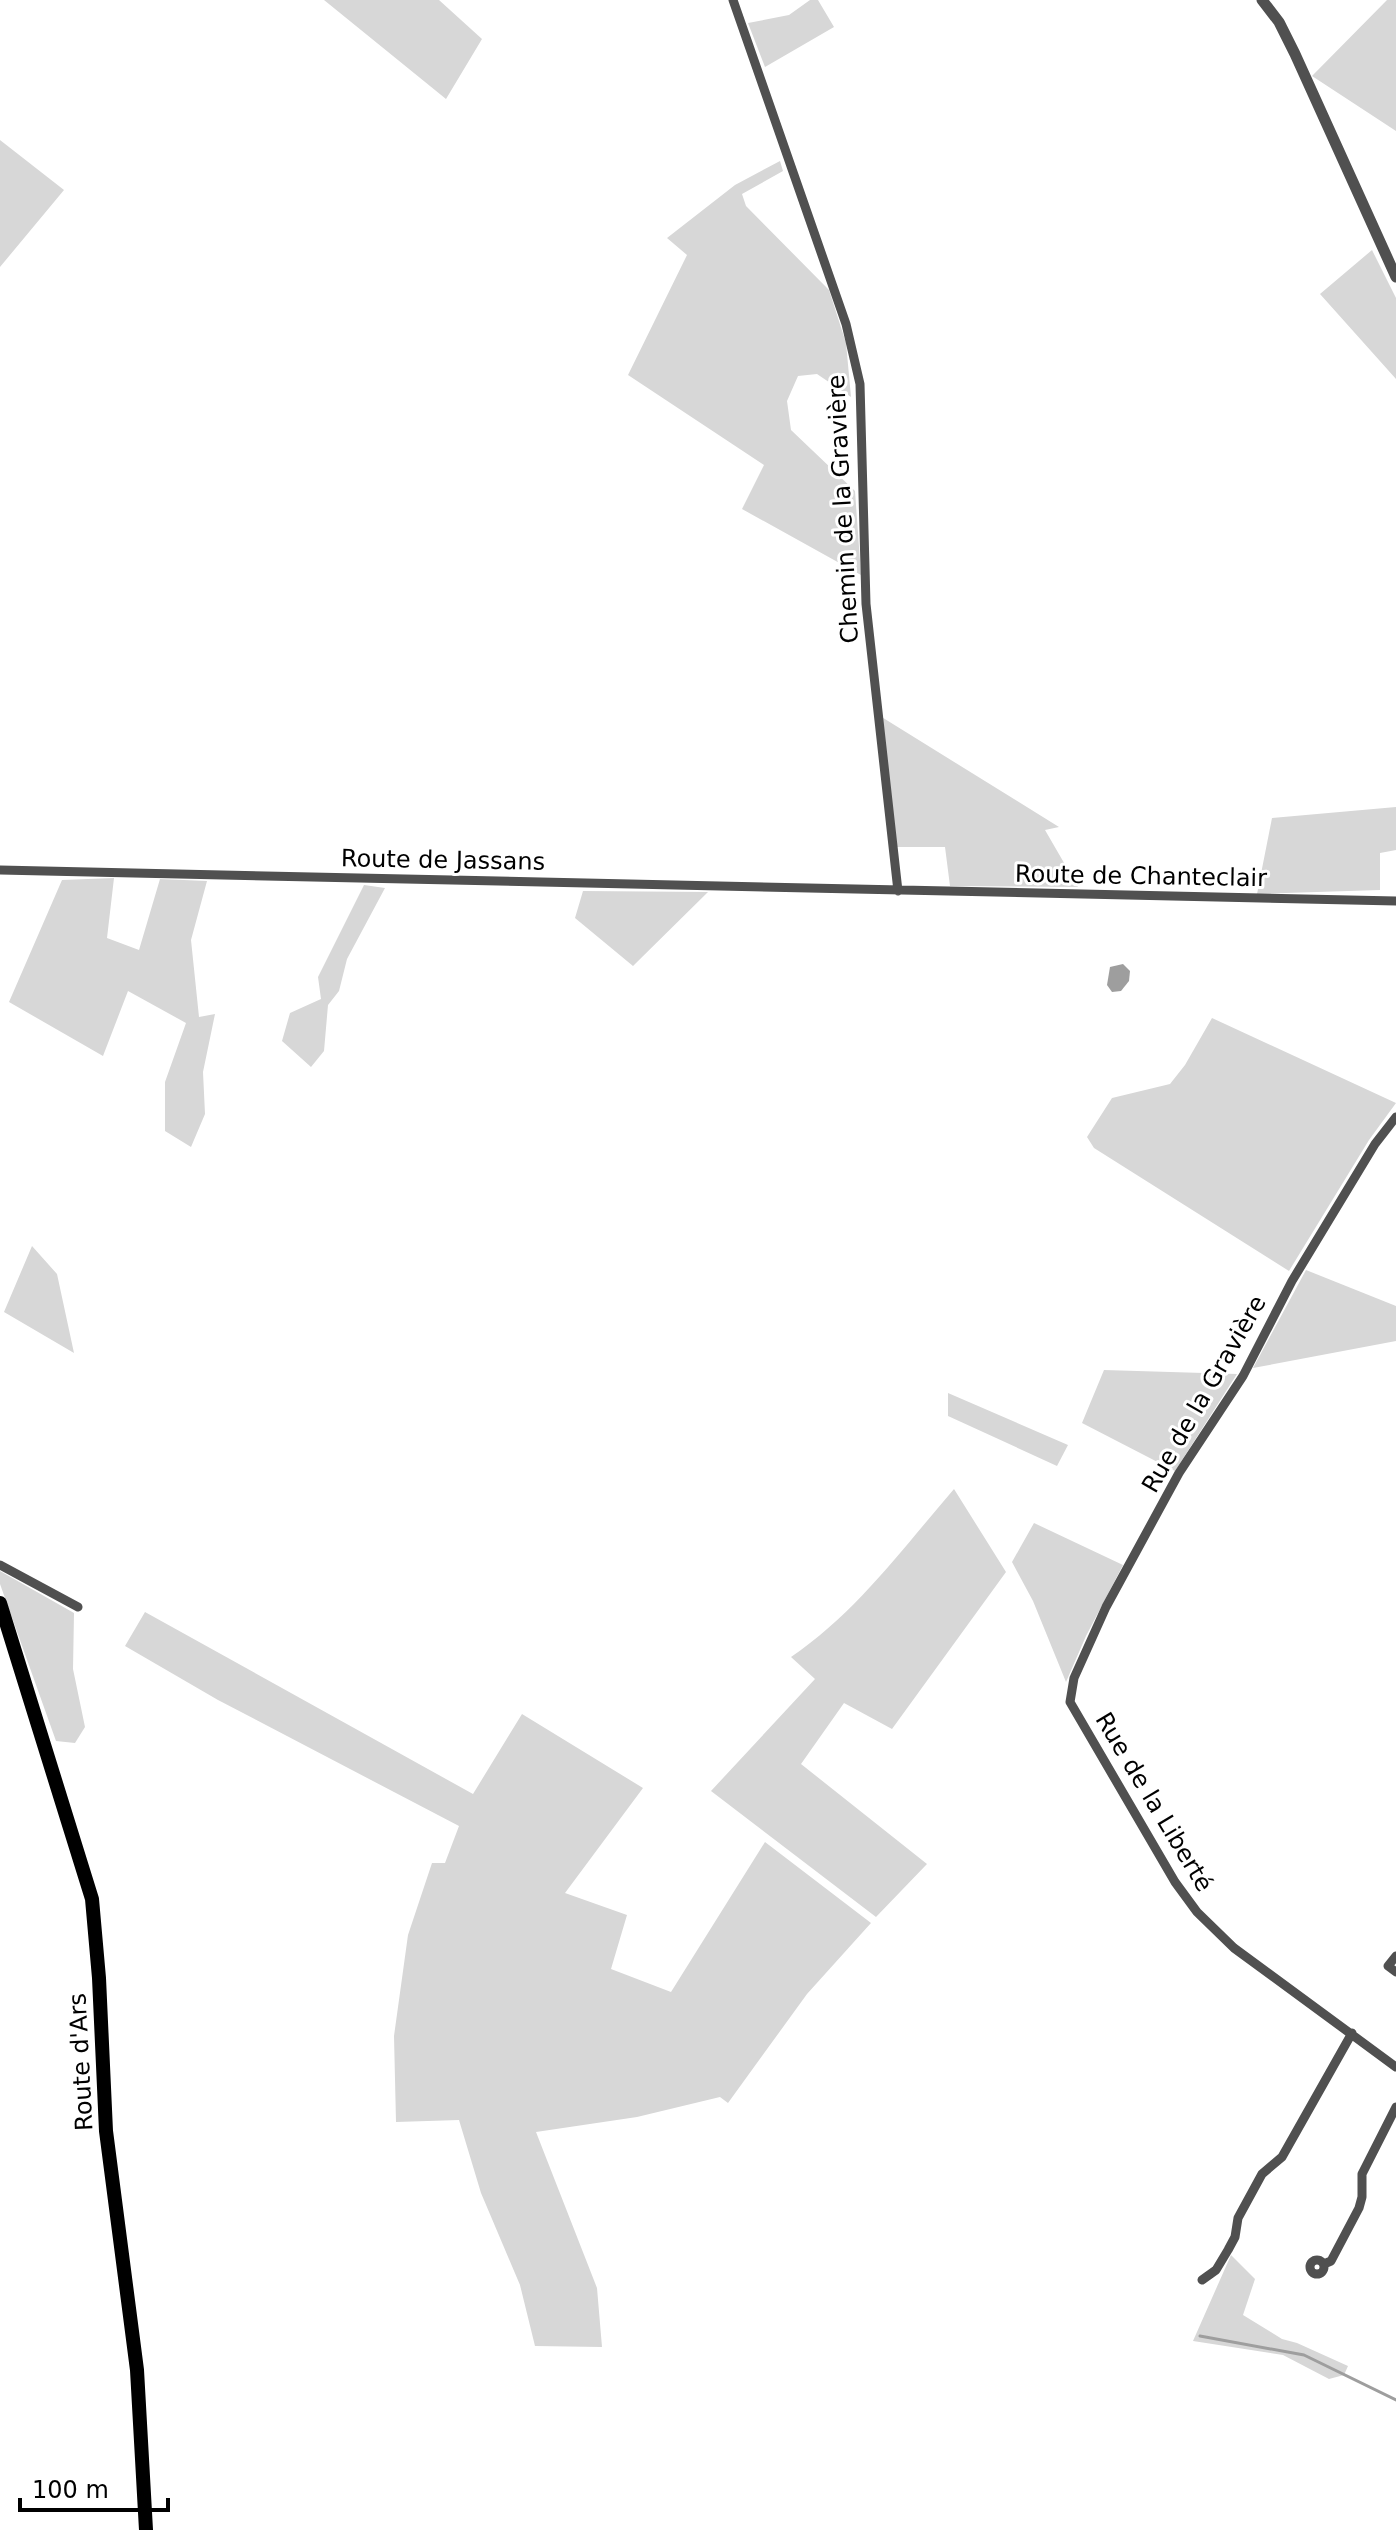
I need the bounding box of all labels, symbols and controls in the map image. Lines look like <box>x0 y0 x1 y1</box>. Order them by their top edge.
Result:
street label: Chemin de la Gravière <box>822 374 864 644</box>
street label: Route de Jassans <box>341 844 545 876</box>
street label: Route de Chanteclair <box>1015 860 1267 892</box>
street label: Rue de la Gravière <box>1136 1291 1272 1497</box>
street label: Rue de la Liberté <box>1089 1707 1219 1897</box>
street label: Route d'Ars <box>63 1992 99 2132</box>
scale bar <box>20 2462 168 2512</box>
text: 100 m <box>32 2476 109 2504</box>

